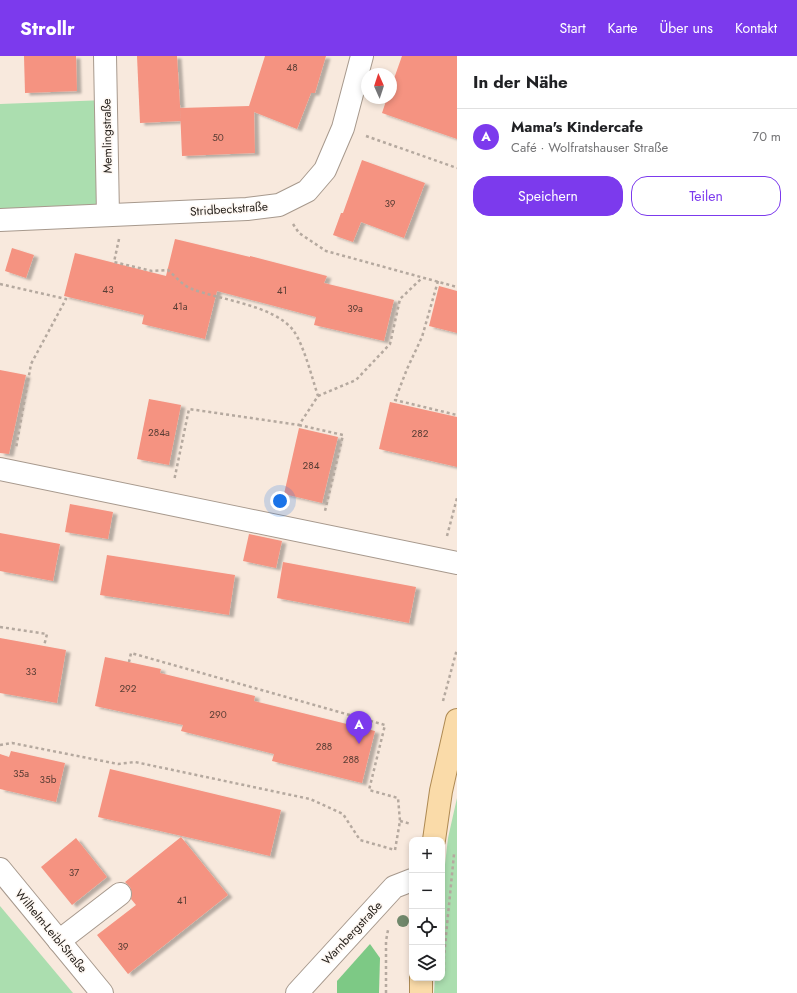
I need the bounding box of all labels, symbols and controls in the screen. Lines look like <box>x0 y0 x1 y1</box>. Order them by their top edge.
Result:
text: Strollr <box>20 15 75 42</box>
text: Start <box>560 18 586 38</box>
text: Karte <box>608 18 638 38</box>
text: Über uns <box>660 18 713 38</box>
text: Kontakt <box>735 18 777 38</box>
house number: 48 <box>286 60 298 75</box>
north arrow <box>361 68 397 104</box>
text: In der Nähe <box>473 70 568 94</box>
street label: Memlingstraße <box>97 98 117 174</box>
text: Mama's Kindercafe <box>511 116 643 138</box>
text: A <box>481 127 491 146</box>
text: 70 m <box>752 127 781 146</box>
house number: 50 <box>212 130 224 145</box>
text: Café · Wolfratshauser Straße <box>511 138 668 157</box>
button: Speichern <box>473 176 623 216</box>
button: Teilen <box>631 176 781 216</box>
house number: 39 <box>384 196 396 211</box>
street label: Stridbeckstraße <box>189 197 269 221</box>
house number: 43 <box>102 282 114 297</box>
house number: 41 <box>277 283 287 298</box>
house number: 41a <box>172 299 188 314</box>
house number: 39a <box>347 301 363 316</box>
house number: 284a <box>148 425 170 440</box>
house number: 282 <box>412 426 429 441</box>
house number: 284 <box>303 458 320 473</box>
your location <box>270 491 290 511</box>
house number: 33 <box>26 664 37 679</box>
house number: 292 <box>119 681 137 696</box>
house number: 290 <box>209 707 227 722</box>
pin: A <box>346 711 372 744</box>
house number: 288 <box>316 739 332 754</box>
house number: 288 <box>343 752 359 767</box>
house number: 35a <box>13 766 29 781</box>
house number: 35b <box>40 772 57 787</box>
map controls <box>409 837 445 981</box>
button: + <box>409 837 445 873</box>
house number: 37 <box>69 865 80 880</box>
button: − <box>409 873 445 909</box>
street label: Wilhelm-Leibl-Straße <box>11 885 91 977</box>
house number: 41 <box>177 893 187 908</box>
street label: Warnbergstraße <box>318 897 386 969</box>
button: locate <box>409 909 445 945</box>
house number: 39 <box>117 939 129 954</box>
button: layers <box>409 945 445 981</box>

